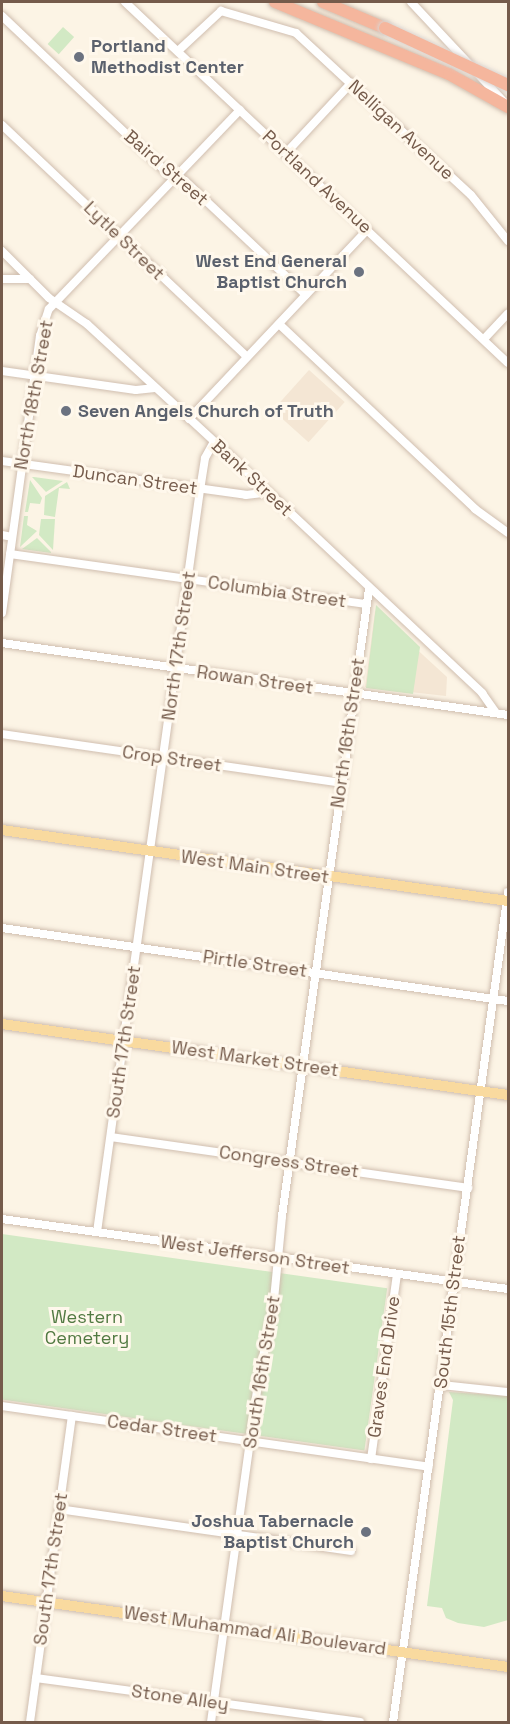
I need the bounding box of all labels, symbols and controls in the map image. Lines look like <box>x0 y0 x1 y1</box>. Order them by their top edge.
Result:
place label: Portland Methodist Center <box>91 36 244 78</box>
marker: Portland Methodist Center <box>72 50 86 64</box>
street label: Nelligan Avenue <box>344 75 458 185</box>
street label: Baird Street <box>120 126 212 210</box>
street label: Portland Avenue <box>258 126 376 238</box>
street label: Lytle Street <box>79 197 169 285</box>
place label: West End General Baptist Church <box>196 251 347 294</box>
marker: West End General Baptist Church <box>352 265 366 279</box>
street label: North 18th Street <box>10 319 58 471</box>
place label: Seven Angels Church of Truth <box>78 400 335 422</box>
marker: Seven Angels Church of Truth <box>59 404 73 418</box>
street label: Bank Street <box>207 435 297 521</box>
street label: Duncan Street <box>71 461 199 499</box>
street label: North 17th Street <box>158 570 200 722</box>
street label: Columbia Street <box>206 572 348 612</box>
street label: North 16th Street <box>327 657 369 809</box>
street label: Rowan Street <box>195 661 315 699</box>
street label: Crop Street <box>121 741 223 777</box>
street label: West Main Street <box>180 846 330 888</box>
street label: Pirtle Street <box>202 946 308 982</box>
street label: South 17th Street <box>103 964 145 1120</box>
street label: West Market Street <box>170 1037 340 1081</box>
street label: Congress Street <box>218 1141 360 1183</box>
street label: West Jefferson Street <box>159 1231 351 1279</box>
street label: South 15th Street <box>430 1234 470 1390</box>
street label: South 16th Street <box>239 1294 285 1450</box>
street label: Graves End Drive <box>363 1295 405 1439</box>
park label: Western Cemetery <box>45 1307 129 1350</box>
street label: Cedar Street <box>106 1411 218 1447</box>
street label: South 17th Street <box>30 1491 72 1647</box>
place label: Joshua Tabernacle Baptist Church <box>191 1511 354 1553</box>
marker: Joshua Tabernacle Baptist Church <box>359 1525 373 1539</box>
street label: West Muhammad Ali Boulevard <box>122 1602 388 1660</box>
street label: Stone Alley <box>130 1680 230 1716</box>

